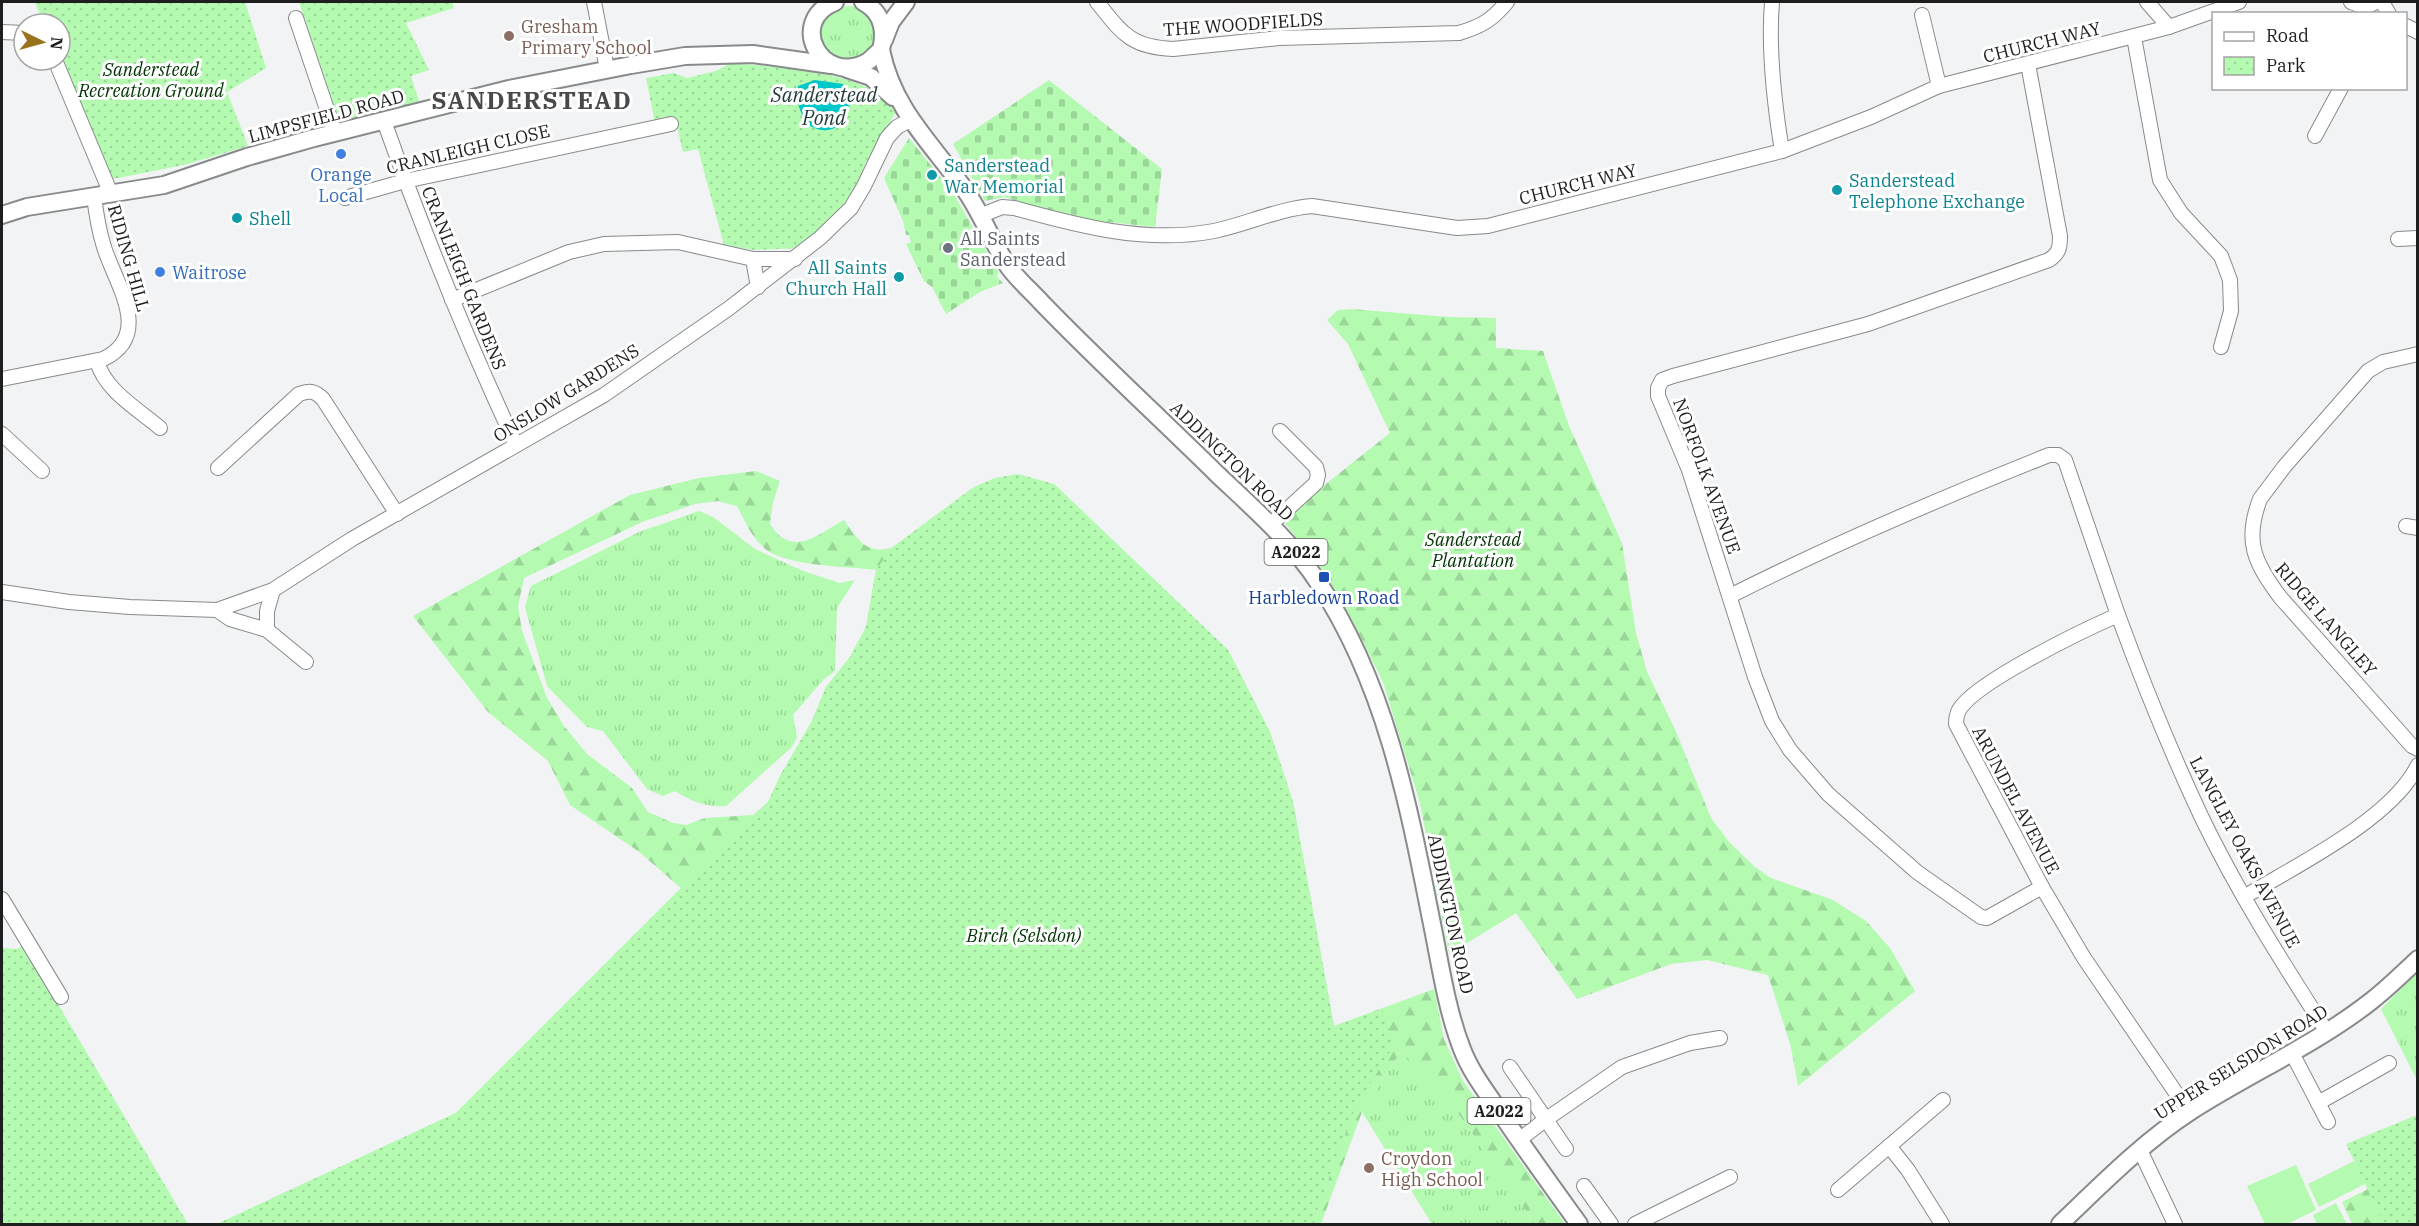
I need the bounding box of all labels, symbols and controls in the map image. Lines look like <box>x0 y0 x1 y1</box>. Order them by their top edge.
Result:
street label: THE WOODFIELDS <box>1162 7 1324 41</box>
north arrow <box>12 12 72 72</box>
legend <box>2212 12 2407 90</box>
place label: Gresham Primary School <box>521 15 652 59</box>
street label: CHURCH WAY <box>1981 16 2104 68</box>
text: Road <box>2266 24 2309 47</box>
marker: Gresham Primary School <box>502 29 516 43</box>
text: N <box>46 36 67 50</box>
text: Park <box>2266 54 2306 77</box>
park label: Sanderstead Recreation Ground <box>77 58 224 102</box>
water label: Sanderstead Pond <box>770 81 878 131</box>
street label: LIMPSFIELD ROAD <box>246 84 406 148</box>
district label: SANDERSTEAD <box>432 84 632 116</box>
street label: CRANLEIGH CLOSE <box>384 119 552 179</box>
marker: Orange Local <box>334 147 348 161</box>
place label: Sanderstead War Memorial <box>944 154 1064 198</box>
street label: CHURCH WAY <box>1517 158 1640 210</box>
place label: Orange Local <box>310 163 372 207</box>
marker: Sanderstead War Memorial <box>925 168 939 182</box>
place label: Sanderstead Telephone Exchange <box>1849 169 2025 213</box>
street label: CRANLEIGH GARDENS <box>417 183 511 373</box>
marker: Sanderstead Telephone Exchange <box>1830 183 1844 197</box>
street label: RIDING HILL <box>103 202 155 314</box>
place label: Shell <box>249 207 291 230</box>
marker: Shell <box>230 211 244 225</box>
place label: All Saints Sanderstead <box>960 227 1066 271</box>
marker: All Saints Sanderstead <box>941 241 955 255</box>
place label: All Saints Church Hall <box>785 256 887 300</box>
place label: Waitrose <box>172 261 247 284</box>
marker: Waitrose <box>153 265 167 279</box>
marker: All Saints Church Hall <box>892 270 906 284</box>
street label: ONSLOW GARDENS <box>489 339 643 447</box>
street label: NORFOLK AVENUE <box>1668 395 1746 557</box>
street label: ADDINGTON ROAD <box>1166 396 1298 526</box>
park label: Sanderstead Plantation <box>1424 528 1521 572</box>
road number: A2022 <box>1264 539 1328 565</box>
street label: RIDGE LANGLEY <box>2270 557 2382 681</box>
marker: Harbledown Road <box>1317 570 1331 584</box>
place label: Harbledown Road <box>1248 586 1400 609</box>
street label: ARUNDEL AVENUE <box>1967 722 2065 878</box>
street label: LANGLEY OAKS AVENUE <box>2185 752 2305 952</box>
street label: ADDINGTON ROAD <box>1423 832 1479 996</box>
park label: Birch (Selsdon) <box>966 924 1081 947</box>
street label: UPPER SELSDON ROAD <box>2150 999 2332 1125</box>
road number: A2022 <box>1468 1098 1530 1124</box>
place label: Croydon High School <box>1381 1147 1483 1191</box>
marker: Croydon High School <box>1362 1161 1376 1175</box>

